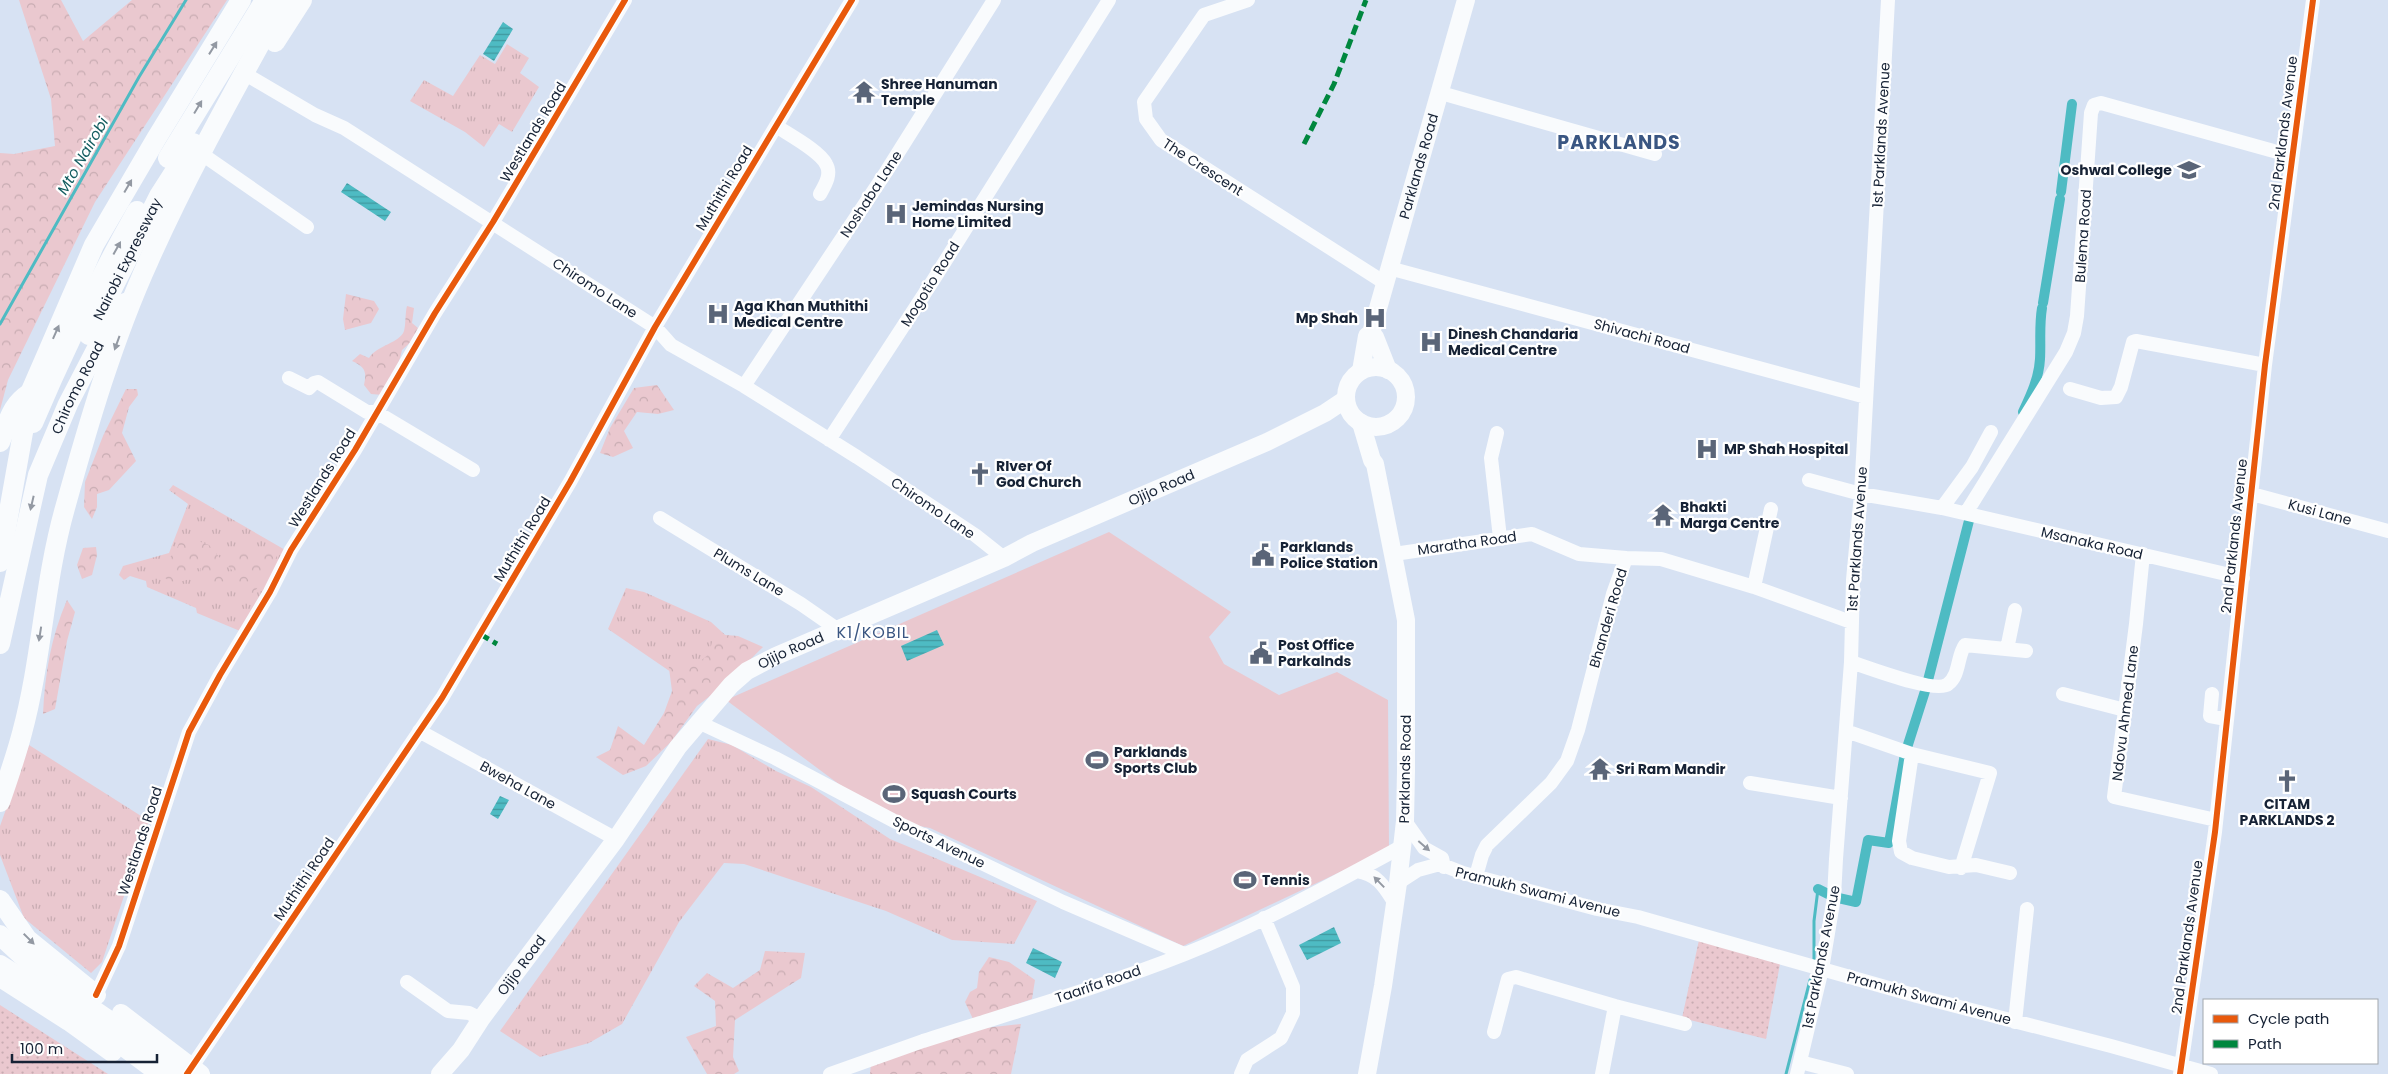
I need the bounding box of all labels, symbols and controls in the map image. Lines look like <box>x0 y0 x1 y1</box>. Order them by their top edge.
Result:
one-way arrow <box>208 41 218 54</box>
street label: 2nd Parklands Avenue <box>2264 54 2302 211</box>
street label: 1st Parklands Avenue <box>1867 61 1895 208</box>
place label: Shree Hanuman Temple <box>881 74 998 110</box>
street label: Westlands Road <box>495 78 571 186</box>
temple icon: Shree Hanuman Temple <box>851 79 877 105</box>
one-way arrow <box>193 101 202 114</box>
street label: Parklands Road <box>1394 111 1443 221</box>
water label: Mto Nairobi <box>52 113 113 198</box>
district label: PARKLANDS <box>1557 129 1681 156</box>
street label: The Crescent <box>1159 134 1247 200</box>
street label: Muthithi Road <box>691 142 757 234</box>
street label: Noshaba Lane <box>835 146 907 242</box>
school or university icon: Oshwal College <box>2176 157 2202 183</box>
place label: Oshwal College <box>2060 160 2172 180</box>
one-way arrow <box>124 180 133 193</box>
street label: Bulema Road <box>2070 189 2096 283</box>
street label: Nairobi Expressway <box>88 194 166 324</box>
place label: Jemindas Nursing Home Limited <box>912 196 1044 232</box>
hospital icon: Jemindas Nursing Home Limited <box>883 201 909 227</box>
street label: Mogotio Road <box>896 238 964 330</box>
one-way arrow <box>112 241 121 255</box>
street label: Chiromo Lane <box>549 253 642 323</box>
place label: Aga Khan Muthithi Medical Centre <box>734 296 868 332</box>
hospital icon: Aga Khan Muthithi Medical Centre <box>705 301 731 327</box>
hospital icon: Mp Shah <box>1362 305 1388 331</box>
place label: Mp Shah <box>1296 308 1358 328</box>
street label: Shivachi Road <box>1592 314 1692 358</box>
place label: Dinesh Chandaria Medical Centre <box>1448 324 1578 360</box>
one-way arrow <box>53 325 61 339</box>
hospital icon: Dinesh Chandaria Medical Centre <box>1418 329 1444 355</box>
one-way arrow <box>113 335 120 350</box>
street label: Chiromo Road <box>46 338 109 437</box>
street label: Westlands Road <box>283 425 361 531</box>
hospital icon: MP Shah Hospital <box>1694 436 1720 462</box>
place label: MP Shah Hospital <box>1724 439 1848 459</box>
place label: RIver Of God Church <box>996 456 1082 492</box>
street label: 2nd Parklands Avenue <box>2216 457 2252 614</box>
church icon: RIver Of God Church <box>967 461 993 487</box>
street label: Ojijo Road <box>1125 464 1198 510</box>
street label: 1st Parklands Avenue <box>1842 465 1872 612</box>
street label: Chiromo Lane <box>887 472 979 544</box>
street label: Muthithi Road <box>489 493 555 585</box>
street label: Kusi Lane <box>2286 494 2354 530</box>
one-way arrow <box>28 495 36 510</box>
place label: Bhakti Marga Centre <box>1680 497 1780 533</box>
temple icon: Bhakti Marga Centre <box>1650 502 1676 528</box>
street label: Msanaka Road <box>2039 522 2145 564</box>
street label: Maratha Road <box>1416 526 1518 560</box>
place label: Parklands Police Station <box>1280 537 1378 573</box>
public building icon: Parklands Police Station <box>1250 542 1276 568</box>
street label: Plums Lane <box>710 543 788 601</box>
street label: Bhanderi Road <box>1584 566 1632 670</box>
district label: K1/KOBIL <box>836 621 910 644</box>
one-way arrow <box>35 627 43 643</box>
street label: Ojijo Road <box>754 627 827 674</box>
place label: Post Office Parkalnds <box>1278 635 1355 671</box>
public building icon: Post Office Parkalnds <box>1248 640 1274 666</box>
street label: Ndovu Ahmed Lane <box>2107 644 2143 782</box>
street label: Parklands Road <box>1394 714 1416 824</box>
place label: Parklands Sports Club <box>1114 742 1198 778</box>
sports icon: Parklands Sports Club <box>1084 747 1110 773</box>
street label: Bweha Lane <box>476 756 560 814</box>
temple icon: Sri Ram Mandir <box>1587 756 1613 782</box>
place label: Sri Ram Mandir <box>1616 759 1726 779</box>
church icon: CITAM PARKLANDS 2 <box>2274 768 2300 794</box>
sports icon: Squash Courts <box>881 781 907 807</box>
street label: Westlands Road <box>113 784 167 898</box>
place label: Squash Courts <box>911 784 1017 804</box>
place label: CITAM PARKLANDS 2 <box>2239 794 2335 830</box>
street label: Sports Avenue <box>889 811 989 873</box>
street label: Muthithi Road <box>269 834 339 924</box>
one-way arrow <box>1417 841 1430 852</box>
street label: 2nd Parklands Avenue <box>2166 858 2208 1015</box>
street label: Pramukh Swami Avenue <box>1453 862 1623 922</box>
sports icon: Tennis <box>1232 867 1258 893</box>
place label: Tennis <box>1262 870 1310 890</box>
one-way arrow <box>1373 876 1385 888</box>
street label: 1st Parklands Avenue <box>1797 883 1845 1030</box>
street label: Ojijo Road <box>492 931 551 999</box>
one-way arrow <box>22 933 34 945</box>
street label: Taarifa Road <box>1052 960 1144 1008</box>
street label: Pramukh Swami Avenue <box>1845 966 2014 1030</box>
legend <box>2203 999 2378 1064</box>
text: Cycle path <box>2248 1008 2329 1029</box>
scale bar <box>12 1032 158 1064</box>
text: Path <box>2248 1033 2282 1054</box>
text: 100 m <box>20 1038 63 1059</box>

